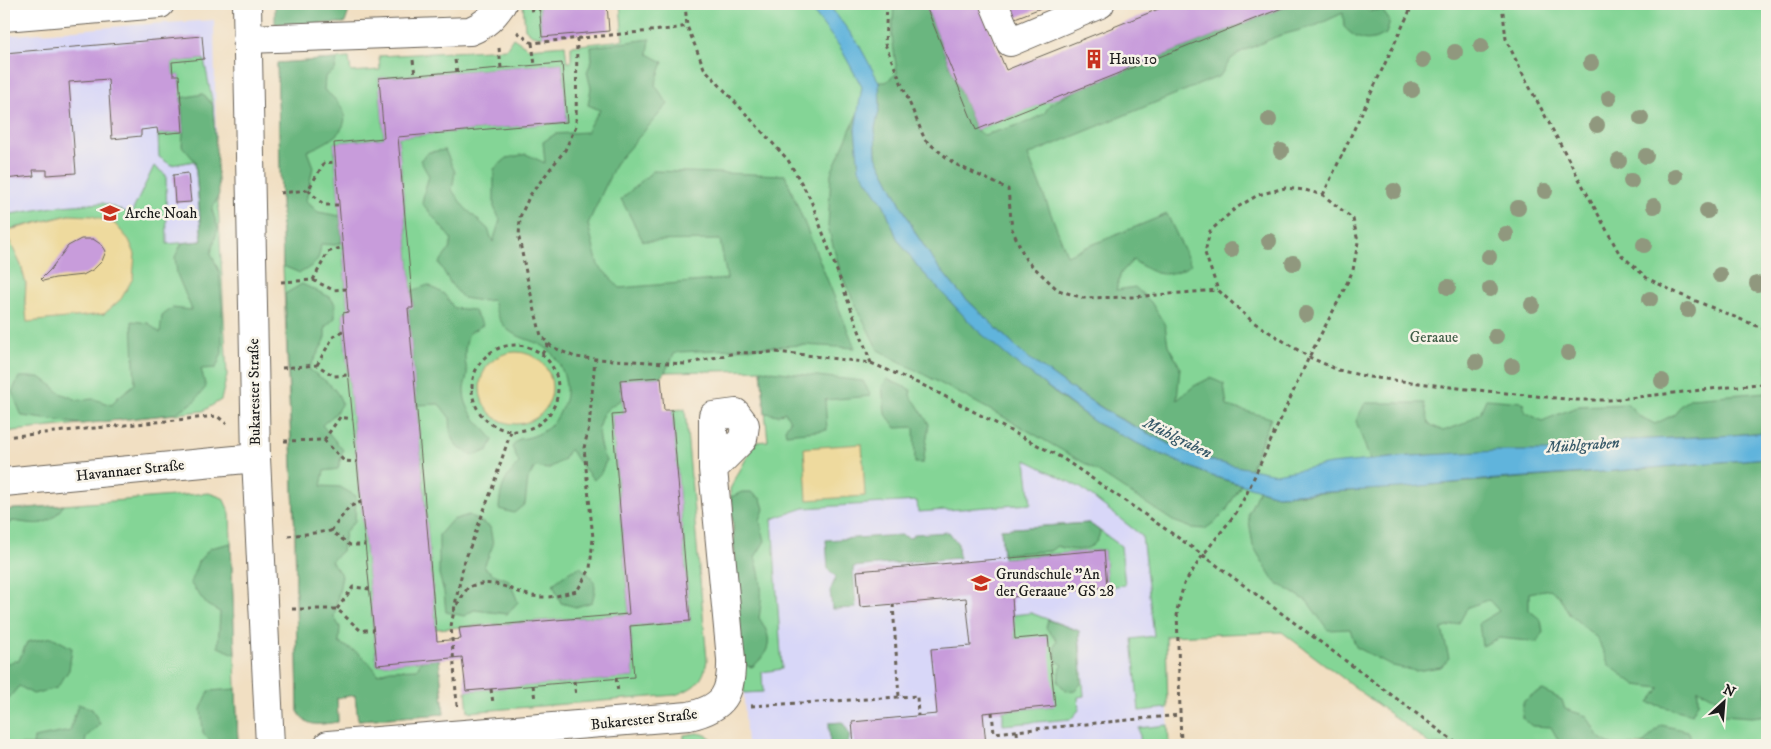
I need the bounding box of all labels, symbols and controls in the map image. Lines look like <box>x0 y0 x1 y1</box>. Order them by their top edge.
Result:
building icon: Haus 10 <box>1083 48 1105 70</box>
place label: Haus 10 <box>1109 50 1157 69</box>
school or university icon: Arche Noah <box>99 202 121 224</box>
place label: Arche Noah <box>125 204 197 223</box>
park label: Geraaue <box>1410 328 1458 347</box>
street label: Bukarester Straße <box>244 338 265 446</box>
water label: Mühlgraben <box>1139 412 1215 463</box>
water label: Mühlgraben <box>1545 432 1620 458</box>
street label: Havannaer Straße <box>75 455 185 486</box>
place label: Grundschule "An der Geraaue" GS 28 <box>996 565 1114 601</box>
school or university icon: Grundschule "An der Geraaue" GS 28 <box>970 572 992 594</box>
north arrow <box>1698 676 1748 726</box>
text: N <box>1720 681 1739 702</box>
street label: Bukarester Straße <box>590 704 698 735</box>

